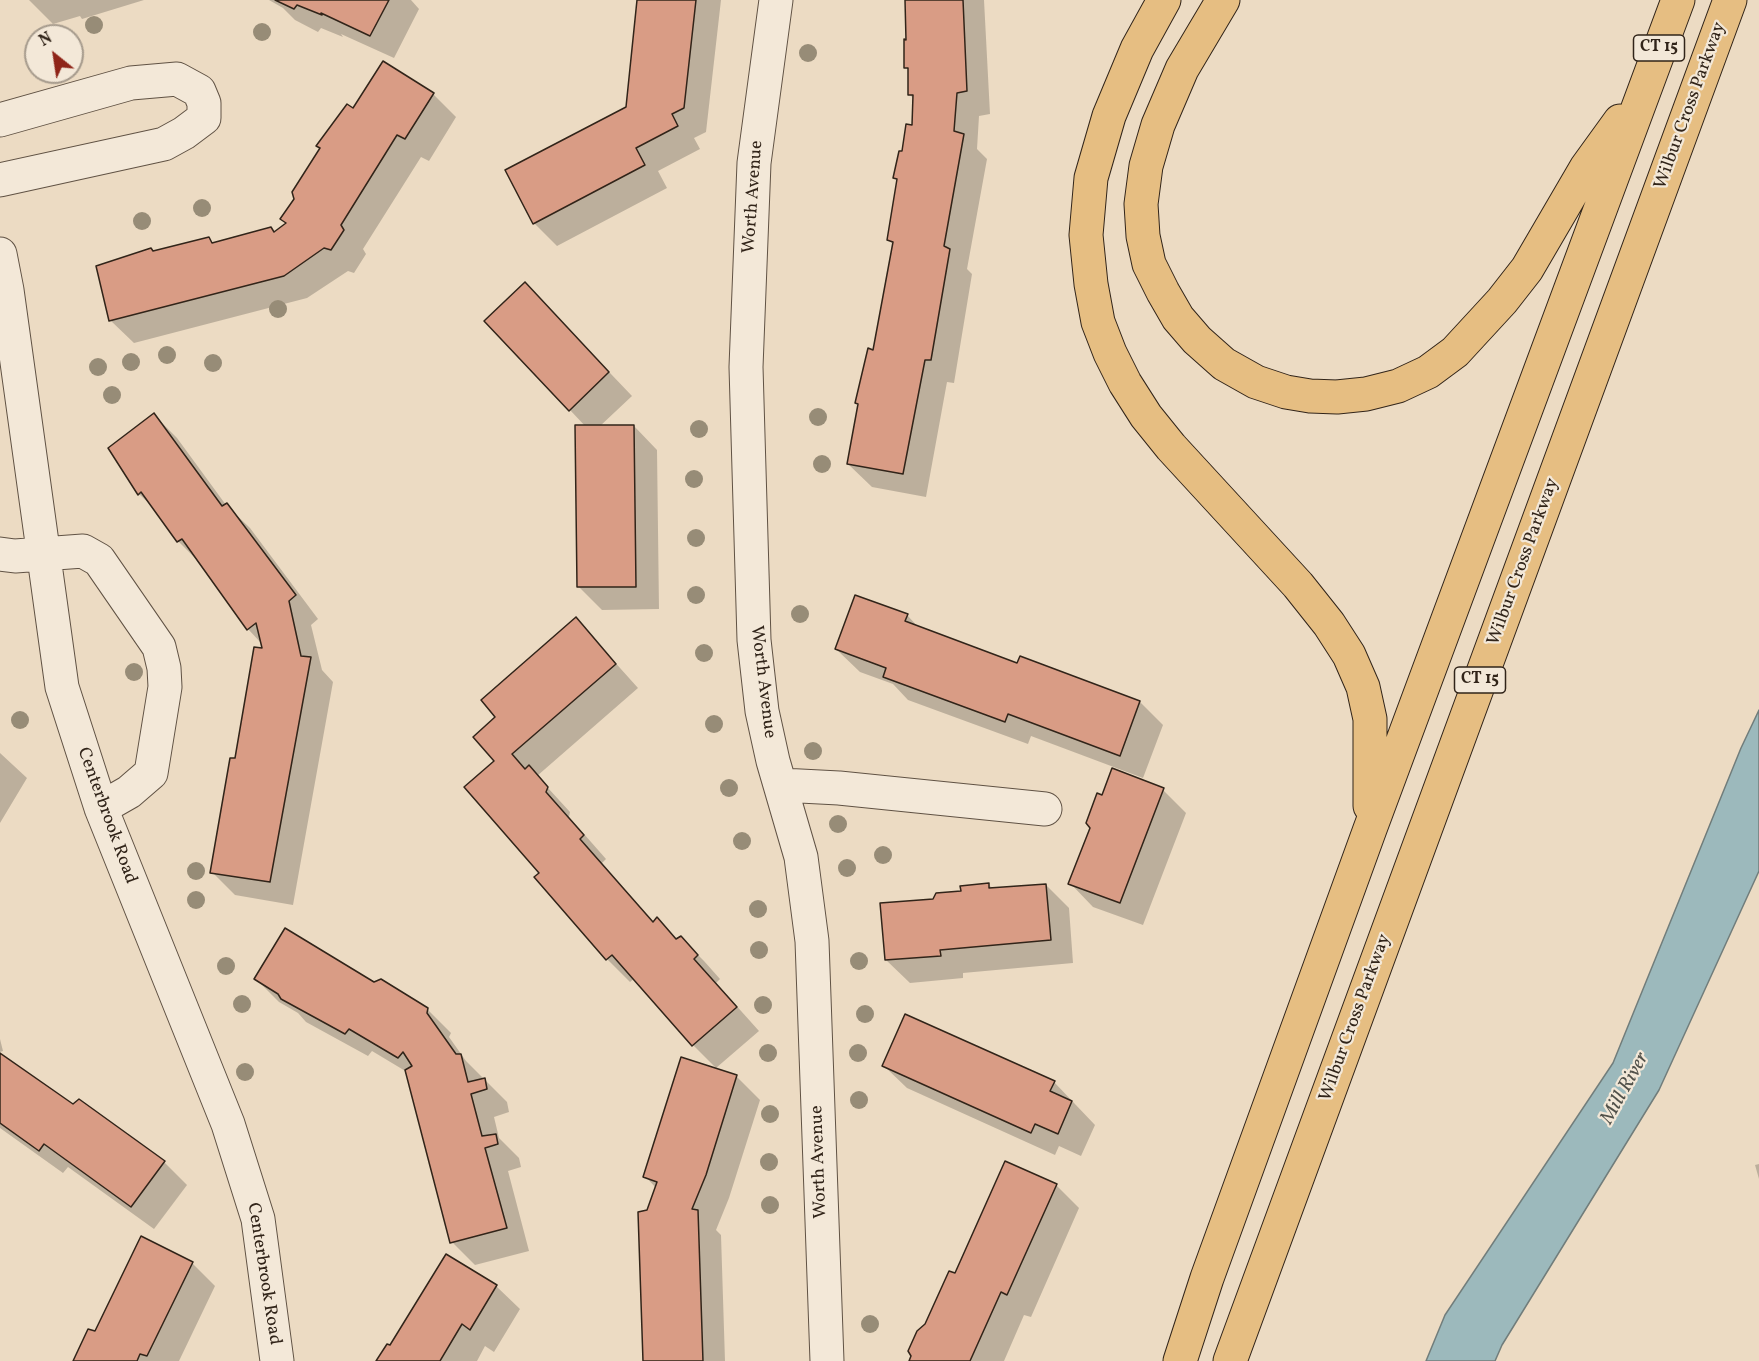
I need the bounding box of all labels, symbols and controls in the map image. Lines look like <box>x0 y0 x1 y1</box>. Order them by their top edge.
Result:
street label: Wilbur Cross Parkway <box>1651 20 1731 192</box>
north arrow <box>24 24 84 84</box>
text: N <box>35 28 57 53</box>
road number: CT 15 <box>1634 35 1684 61</box>
street label: Worth Avenue <box>739 140 769 254</box>
street label: Wilbur Cross Parkway <box>1484 476 1564 648</box>
street label: Worth Avenue <box>744 624 780 740</box>
road number: CT 15 <box>1454 667 1506 693</box>
street label: Centerbrook Road <box>71 745 141 887</box>
street label: Wilbur Cross Parkway <box>1316 932 1396 1104</box>
water label: Mill River <box>1596 1049 1656 1129</box>
street label: Worth Avenue <box>807 1105 833 1219</box>
street label: Centerbrook Road <box>241 1201 285 1347</box>

